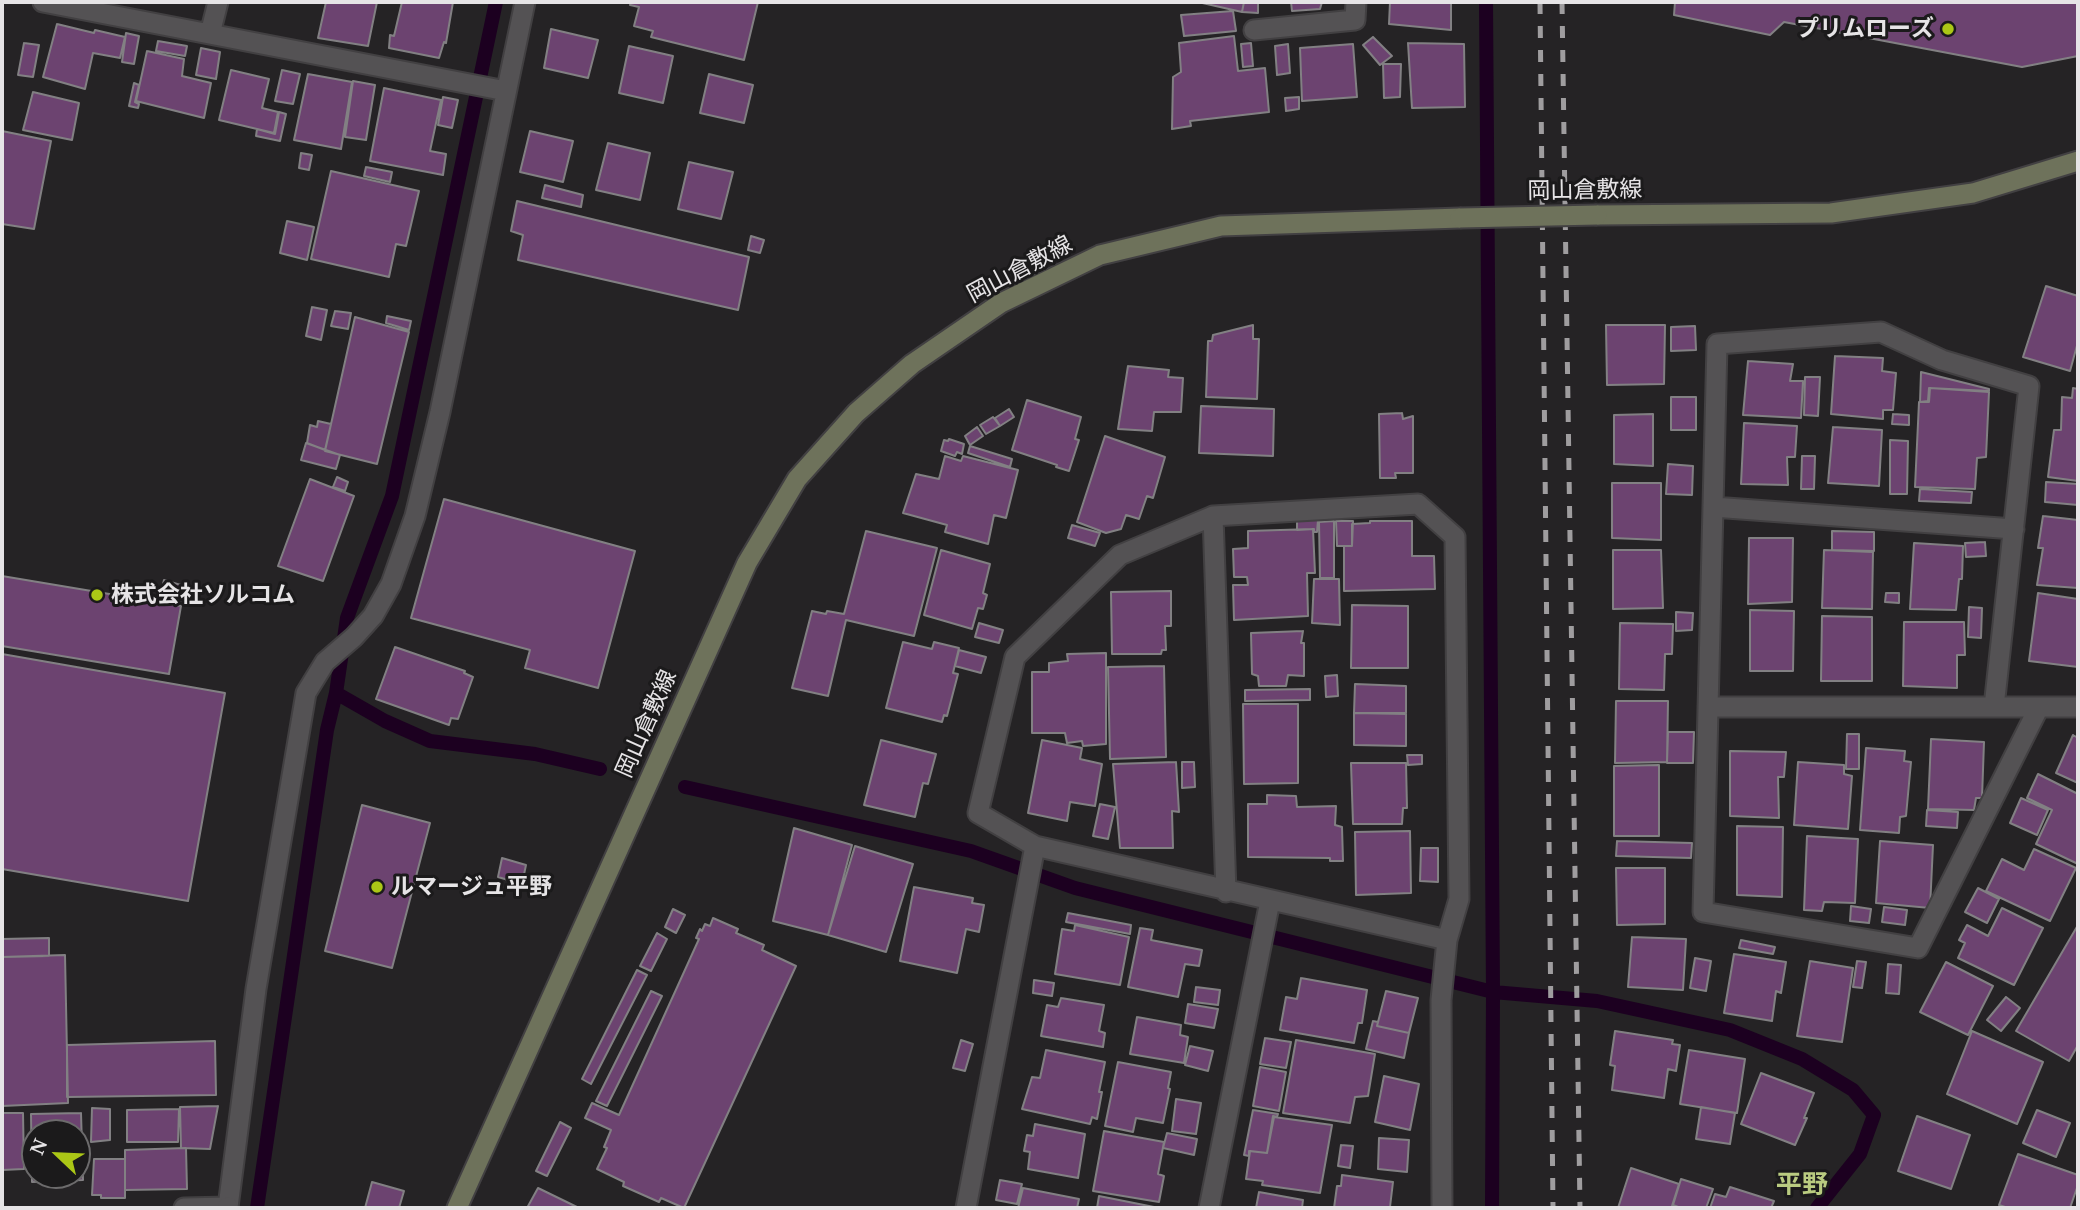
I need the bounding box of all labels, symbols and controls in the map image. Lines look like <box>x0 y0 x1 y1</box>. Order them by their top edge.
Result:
place label: プリムローズ <box>1796 15 1934 43</box>
marker: プリムローズ <box>1940 21 1956 37</box>
street label: 岡山倉敷線 <box>1527 176 1643 206</box>
street label: 岡山倉敷線 <box>963 231 1077 309</box>
place label: 株式会社ソルコム <box>111 581 295 609</box>
marker: 株式会社ソルコム <box>89 587 105 603</box>
street label: 岡山倉敷線 <box>611 666 683 782</box>
place label: ルマージュ平野 <box>391 873 552 901</box>
marker: ルマージュ平野 <box>369 879 385 895</box>
north arrow <box>21 1119 91 1189</box>
text: N <box>24 1135 53 1159</box>
district label: 平野 <box>1776 1170 1828 1202</box>

